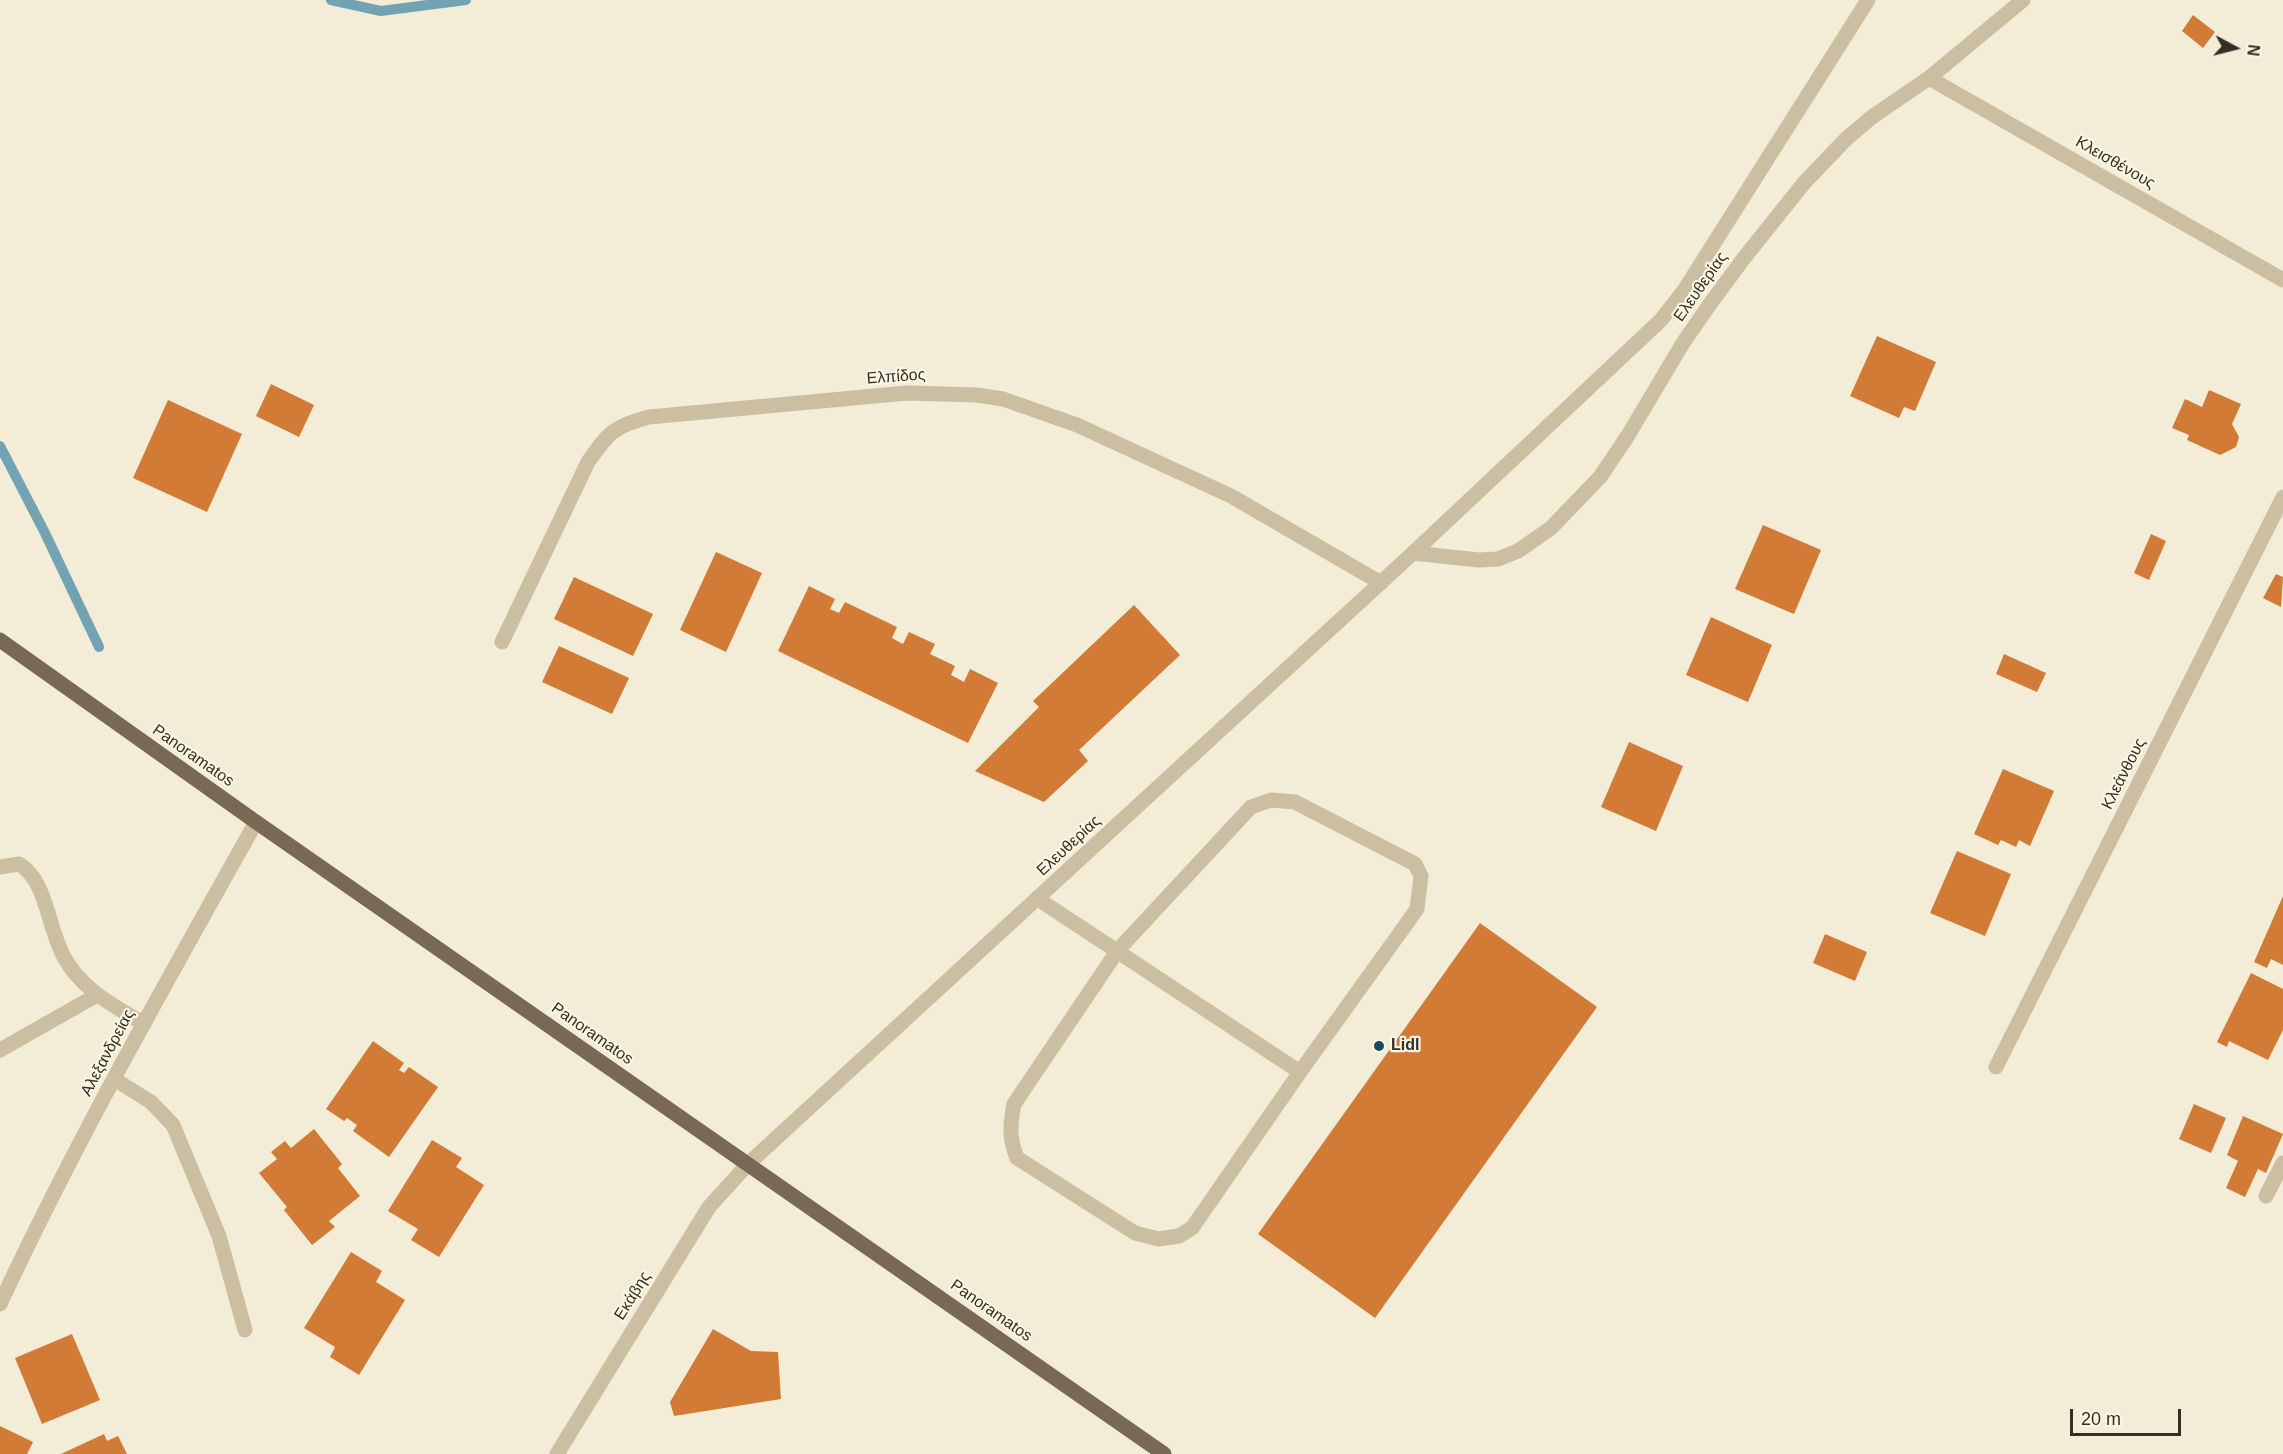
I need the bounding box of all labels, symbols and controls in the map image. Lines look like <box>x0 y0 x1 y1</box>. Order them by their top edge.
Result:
north arrow <box>2205 18 2265 78</box>
text: N <box>2244 43 2263 57</box>
street label: Κλεισθένους <box>2072 133 2158 193</box>
street label: Ελευθερίας <box>1670 249 1732 325</box>
street label: Ελπίδος <box>866 365 926 389</box>
street label: Panoramatos <box>149 721 237 791</box>
street label: Κλεάνθους <box>2098 735 2150 813</box>
street label: Ελευθερίας <box>1033 812 1105 880</box>
street label: Panoramatos <box>548 999 636 1069</box>
street label: Αλεξανδρείας <box>77 1006 139 1100</box>
place label: Lidl <box>1391 1036 1419 1056</box>
marker: Lidl <box>1372 1039 1386 1053</box>
street label: Εκάβης <box>611 1268 655 1324</box>
street label: Panoramatos <box>947 1276 1035 1346</box>
scale bar <box>2073 1397 2184 1435</box>
text: 20 m <box>2081 1409 2121 1429</box>

